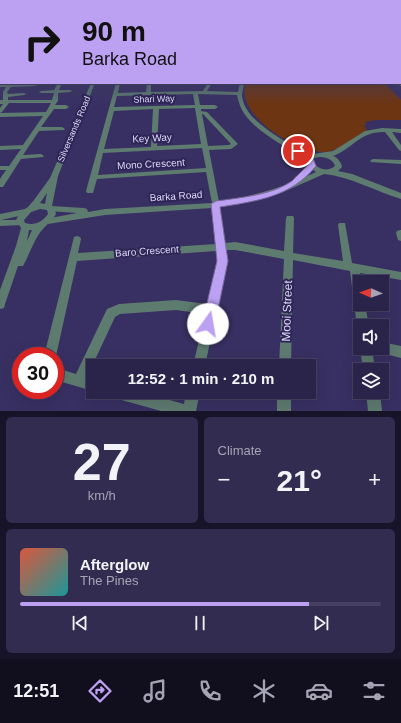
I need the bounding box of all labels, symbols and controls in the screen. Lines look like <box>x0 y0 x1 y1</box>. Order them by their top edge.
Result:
icon: right <box>16 16 68 68</box>
text: 90 m <box>82 16 146 47</box>
text: Barka Road <box>82 49 177 69</box>
street label: Shari Way <box>133 93 175 105</box>
street label: Silversands Road <box>56 95 92 163</box>
street label: Key Way <box>132 131 172 145</box>
pin <box>281 134 315 168</box>
icon: arrive <box>287 140 309 162</box>
street label: Mono Crescent <box>117 157 185 171</box>
street label: Barka Road <box>149 189 203 203</box>
street label: Baro Crescent <box>115 243 179 259</box>
north arrow <box>353 275 389 311</box>
map controls <box>353 275 389 399</box>
street label: Mooi Street <box>279 279 295 342</box>
position arrow <box>187 303 229 345</box>
button: sound <box>353 319 389 355</box>
speed limit sign: 30 <box>12 347 64 399</box>
button: layers <box>353 363 389 399</box>
text: 12:52 · 1 min · 210 m <box>128 370 274 387</box>
text: 27 <box>73 433 131 491</box>
text: Climate <box>218 443 262 458</box>
text: 21° <box>277 464 322 497</box>
text: − <box>218 467 230 492</box>
text: + <box>368 467 381 492</box>
text: km/h <box>88 488 116 503</box>
text: Afterglow <box>80 556 149 573</box>
text: The Pines <box>80 573 139 588</box>
icon: previous <box>69 612 91 634</box>
icon: pause <box>189 612 211 634</box>
icon: next <box>310 612 332 634</box>
icon: directions <box>86 677 114 705</box>
icon: music <box>141 677 169 705</box>
icon: phone <box>196 677 224 705</box>
icon: climate <box>250 677 278 705</box>
icon: car <box>305 677 333 705</box>
icon: filters <box>360 677 388 705</box>
text: 12:51 <box>13 681 59 701</box>

